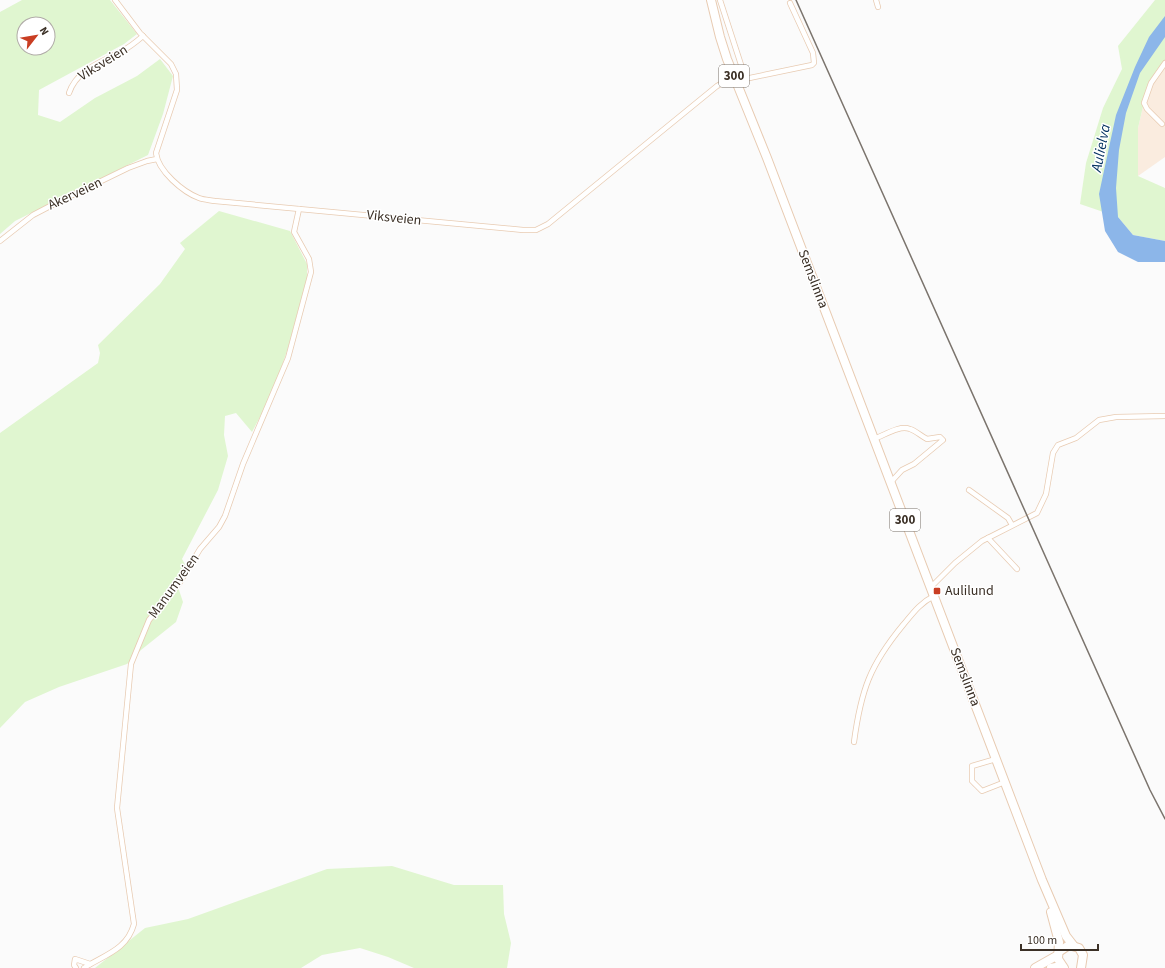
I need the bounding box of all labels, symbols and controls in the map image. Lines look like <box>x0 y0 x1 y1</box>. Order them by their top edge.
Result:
north arrow <box>16 16 56 56</box>
text: N <box>36 24 52 38</box>
street label: Viksveien <box>74 40 132 86</box>
road number: 300 <box>719 65 749 87</box>
water label: Aulielva <box>1086 122 1116 175</box>
street label: Akerveien <box>45 173 105 215</box>
street label: Viksveien <box>366 205 422 231</box>
street label: Semslinna <box>793 247 833 311</box>
road number: 300 <box>890 509 920 531</box>
street label: Manumveien <box>144 550 204 622</box>
place label: Aulilund <box>945 581 994 601</box>
marker: Aulilund <box>932 586 942 596</box>
street label: Semslinna <box>945 645 985 709</box>
scale bar <box>1021 926 1098 952</box>
text: 100 m <box>1027 932 1057 949</box>

